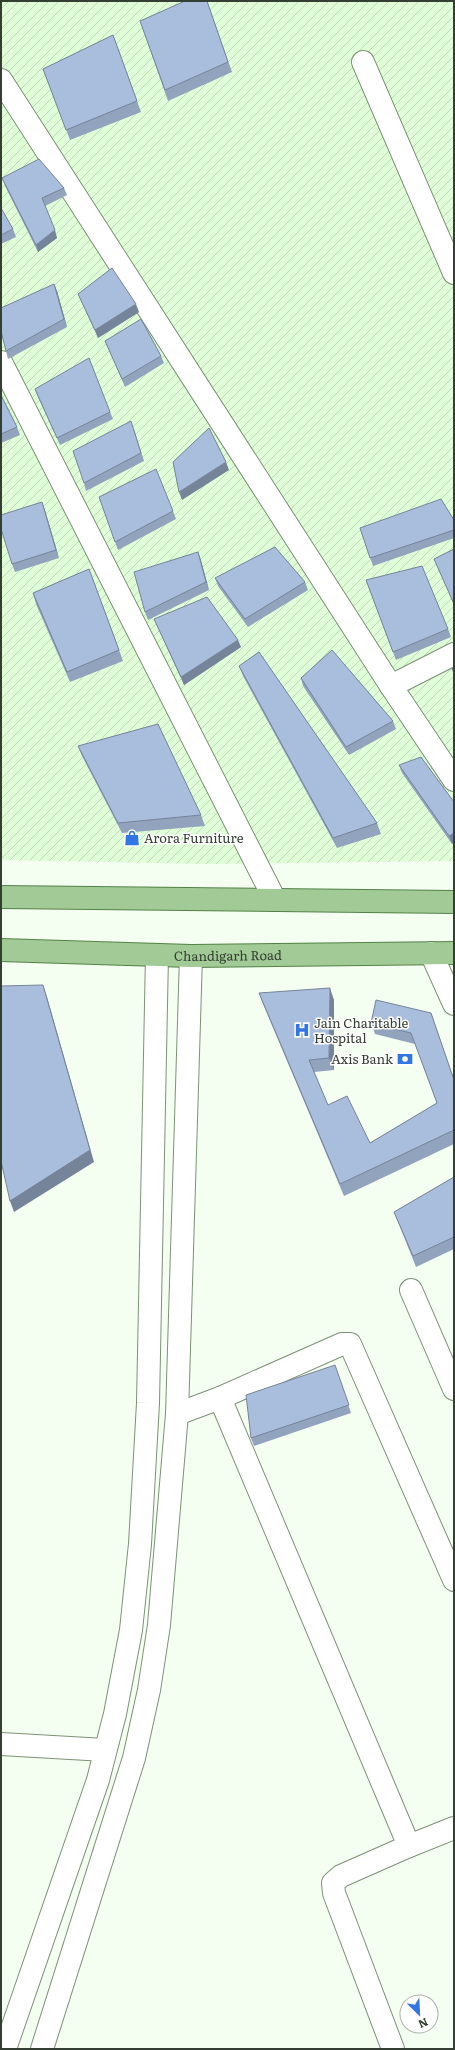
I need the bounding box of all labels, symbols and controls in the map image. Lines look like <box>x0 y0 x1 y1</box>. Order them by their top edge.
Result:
place label: Arora Furniture <box>144 828 244 847</box>
shop icon: Arora Furniture <box>123 829 141 847</box>
street label: Chandigarh Road <box>174 945 282 965</box>
place label: Jain Charitable Hospital <box>314 1013 408 1047</box>
hospital icon: Jain Charitable Hospital <box>293 1021 311 1039</box>
place label: Axis Bank <box>331 1049 394 1068</box>
bank icon: Axis Bank <box>396 1050 414 1068</box>
north arrow <box>399 1994 439 2034</box>
text: N <box>416 2015 431 2033</box>

